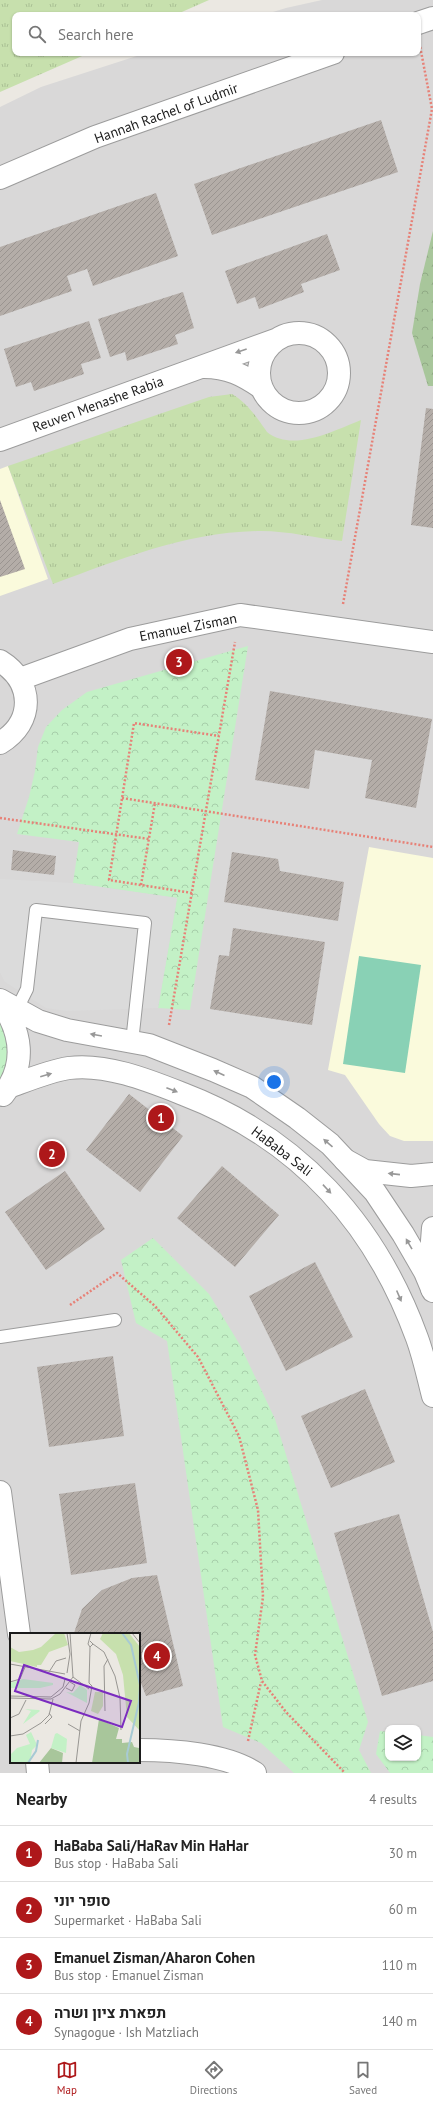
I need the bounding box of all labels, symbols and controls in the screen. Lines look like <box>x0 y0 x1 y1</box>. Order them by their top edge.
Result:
search box <box>12 12 421 56</box>
icon: search <box>26 23 48 45</box>
text: Search here <box>58 25 134 44</box>
street label: Hannah Rachel of Ludmir <box>92 79 240 147</box>
one-way arrow <box>235 349 247 355</box>
street label: Reuven Menashe Rabia <box>30 372 166 436</box>
street label: Emanuel Zisman <box>138 609 238 645</box>
pin: 3 <box>166 647 192 677</box>
one-way arrow <box>89 1032 102 1038</box>
one-way arrow <box>214 1070 225 1076</box>
one-way arrow <box>40 1072 52 1078</box>
your location <box>264 1072 284 1092</box>
one-way arrow <box>166 1087 178 1093</box>
pin: 1 <box>148 1103 174 1133</box>
street label: HaBaba Sali <box>248 1122 316 1180</box>
one-way arrow <box>323 1138 333 1147</box>
pin: 2 <box>39 1139 65 1169</box>
one-way arrow <box>388 1171 400 1177</box>
one-way arrow <box>322 1184 332 1194</box>
one-way arrow <box>405 1238 412 1250</box>
one-way arrow <box>396 1291 402 1302</box>
inset map <box>10 1633 140 1763</box>
pin: 4 <box>144 1641 170 1671</box>
map controls <box>385 1725 421 1761</box>
button: layers <box>385 1725 421 1761</box>
text: Nearby <box>16 1788 67 1810</box>
text: 4 results <box>369 1791 417 1808</box>
text: HaBaba Sali/HaRav Min HaHar <box>54 1836 249 1855</box>
text: 1 <box>25 1845 33 1862</box>
text: 30 m <box>389 1845 417 1862</box>
text: Bus stop · HaBaba Sali <box>54 1855 179 1872</box>
text: סופר יוני <box>54 1891 111 1910</box>
text: 2 <box>25 1901 33 1918</box>
text: 60 m <box>389 1901 417 1918</box>
text: Supermarket · HaBaba Sali <box>54 1912 202 1929</box>
text: Emanuel Zisman/Aharon Cohen <box>54 1948 255 1967</box>
text: 3 <box>25 1957 33 1974</box>
text: 110 m <box>382 1957 417 1974</box>
text: Bus stop · Emanuel Zisman <box>54 1967 204 1984</box>
text: תפארת ציון ושרה <box>54 2003 166 2022</box>
text: 4 <box>25 2013 33 2030</box>
text: 140 m <box>382 2013 417 2030</box>
text: Synagogue · Ish Matzliach <box>54 2024 199 2041</box>
tab: Map <box>56 2059 78 2097</box>
tab: Directions <box>190 2059 237 2097</box>
tab: Saved <box>349 2059 377 2097</box>

